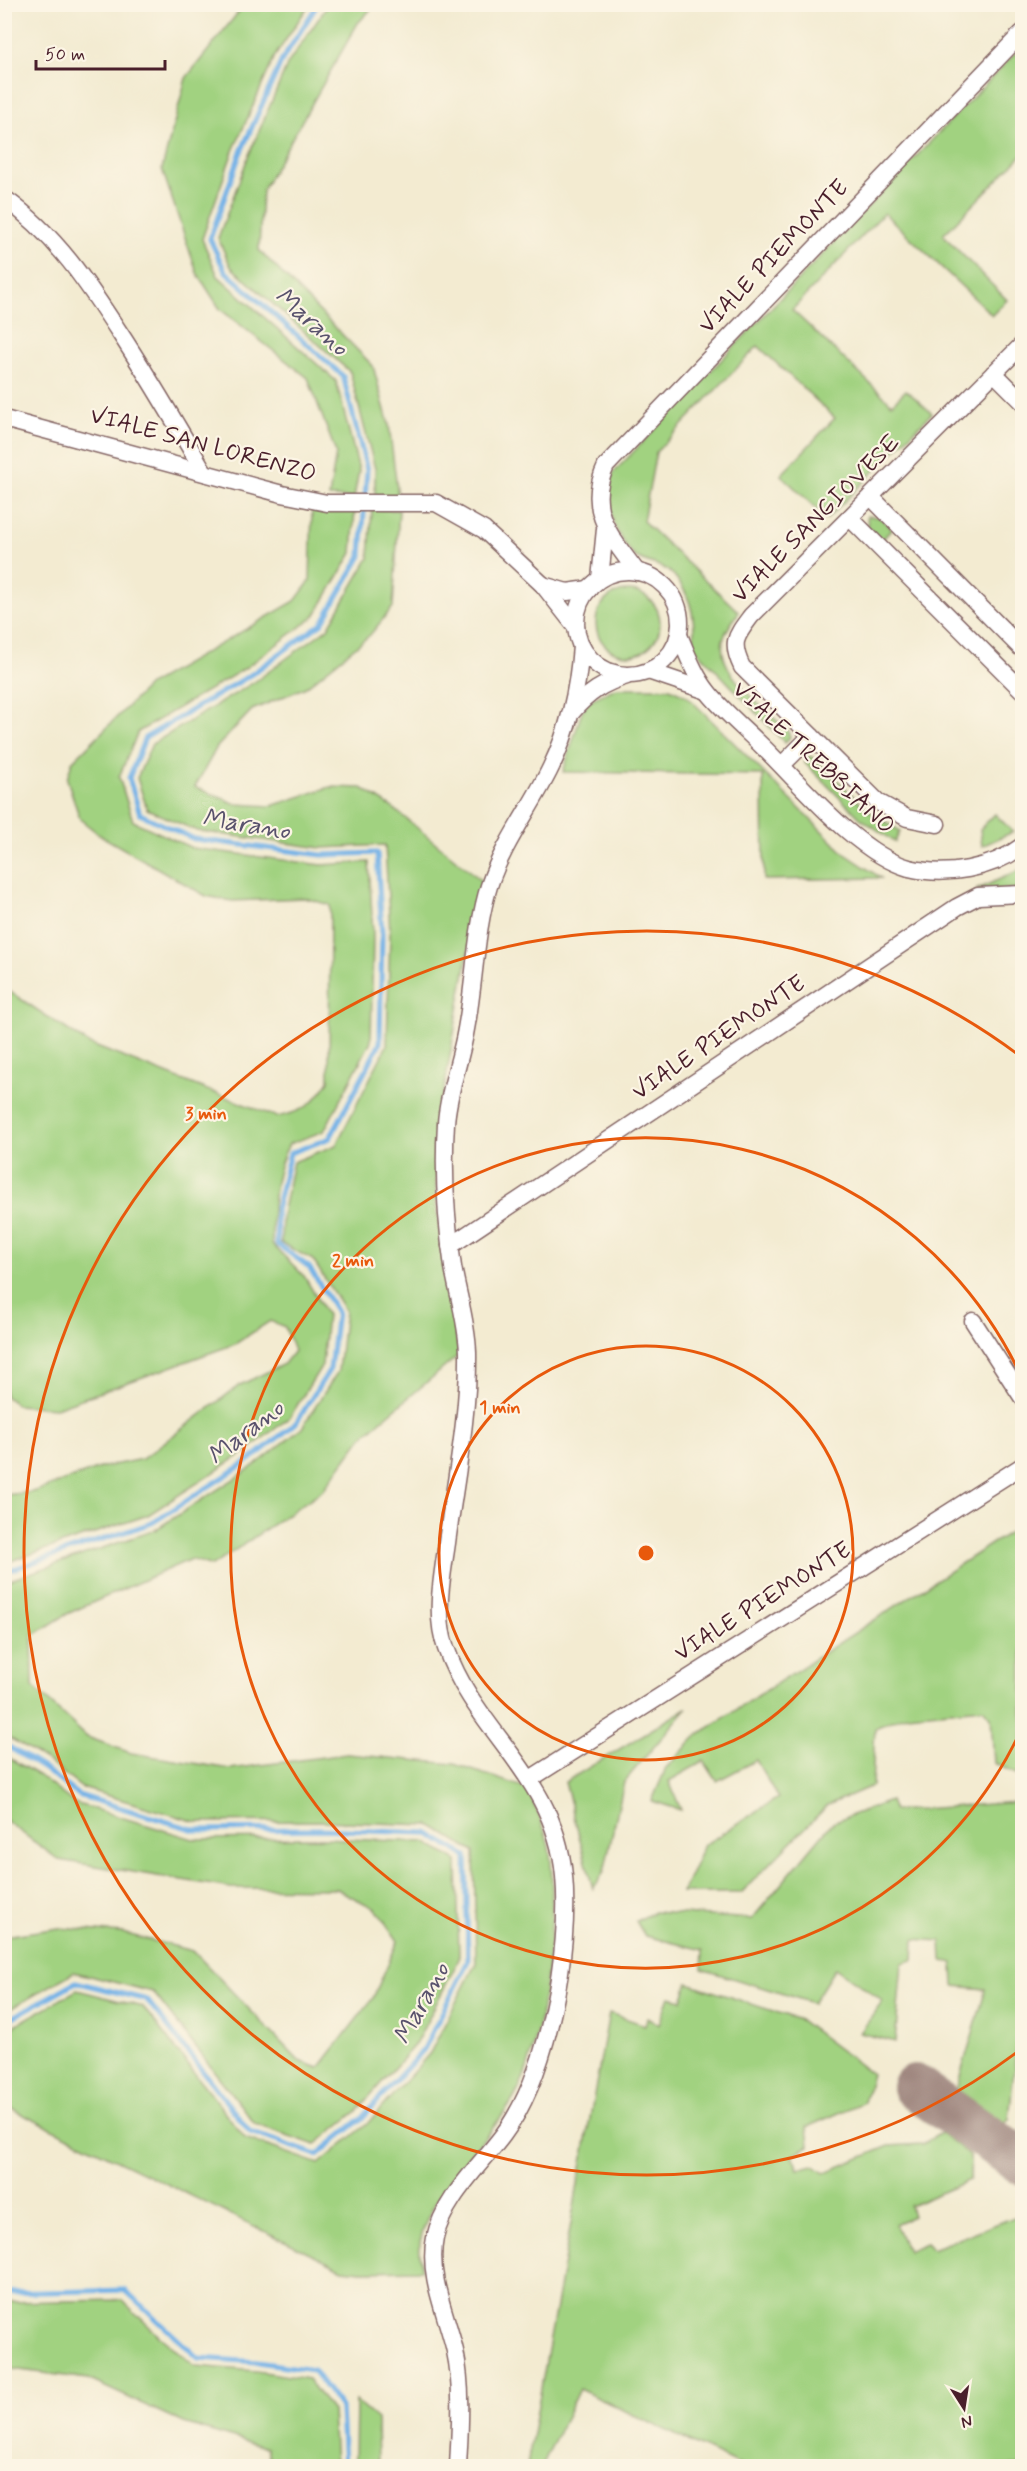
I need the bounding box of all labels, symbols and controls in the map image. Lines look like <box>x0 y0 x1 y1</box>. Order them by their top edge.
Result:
scale bar <box>36 33 165 71</box>
text: 50 m <box>45 43 85 67</box>
street label: VIALE PIEMONTE <box>692 173 856 341</box>
water label: Marano <box>267 280 356 365</box>
street label: VIALE SAN LORENZO <box>86 400 320 490</box>
street label: VIALE SANGIOVESE <box>725 428 907 610</box>
street label: VIALE TREBBIANO <box>725 674 901 842</box>
water label: Marano <box>200 801 293 849</box>
street label: VIALE PIEMONTE <box>626 968 812 1108</box>
text: 3 min <box>185 1102 227 1126</box>
text: 2 min <box>332 1249 374 1273</box>
water label: Marano <box>201 1392 292 1474</box>
text: 1 min <box>479 1396 521 1420</box>
street label: VIALE PIEMONTE <box>669 1535 857 1669</box>
centre of rings <box>636 1543 656 1563</box>
water label: Marano <box>386 1956 459 2051</box>
north arrow <box>934 2378 994 2438</box>
text: N <box>959 2410 974 2433</box>

